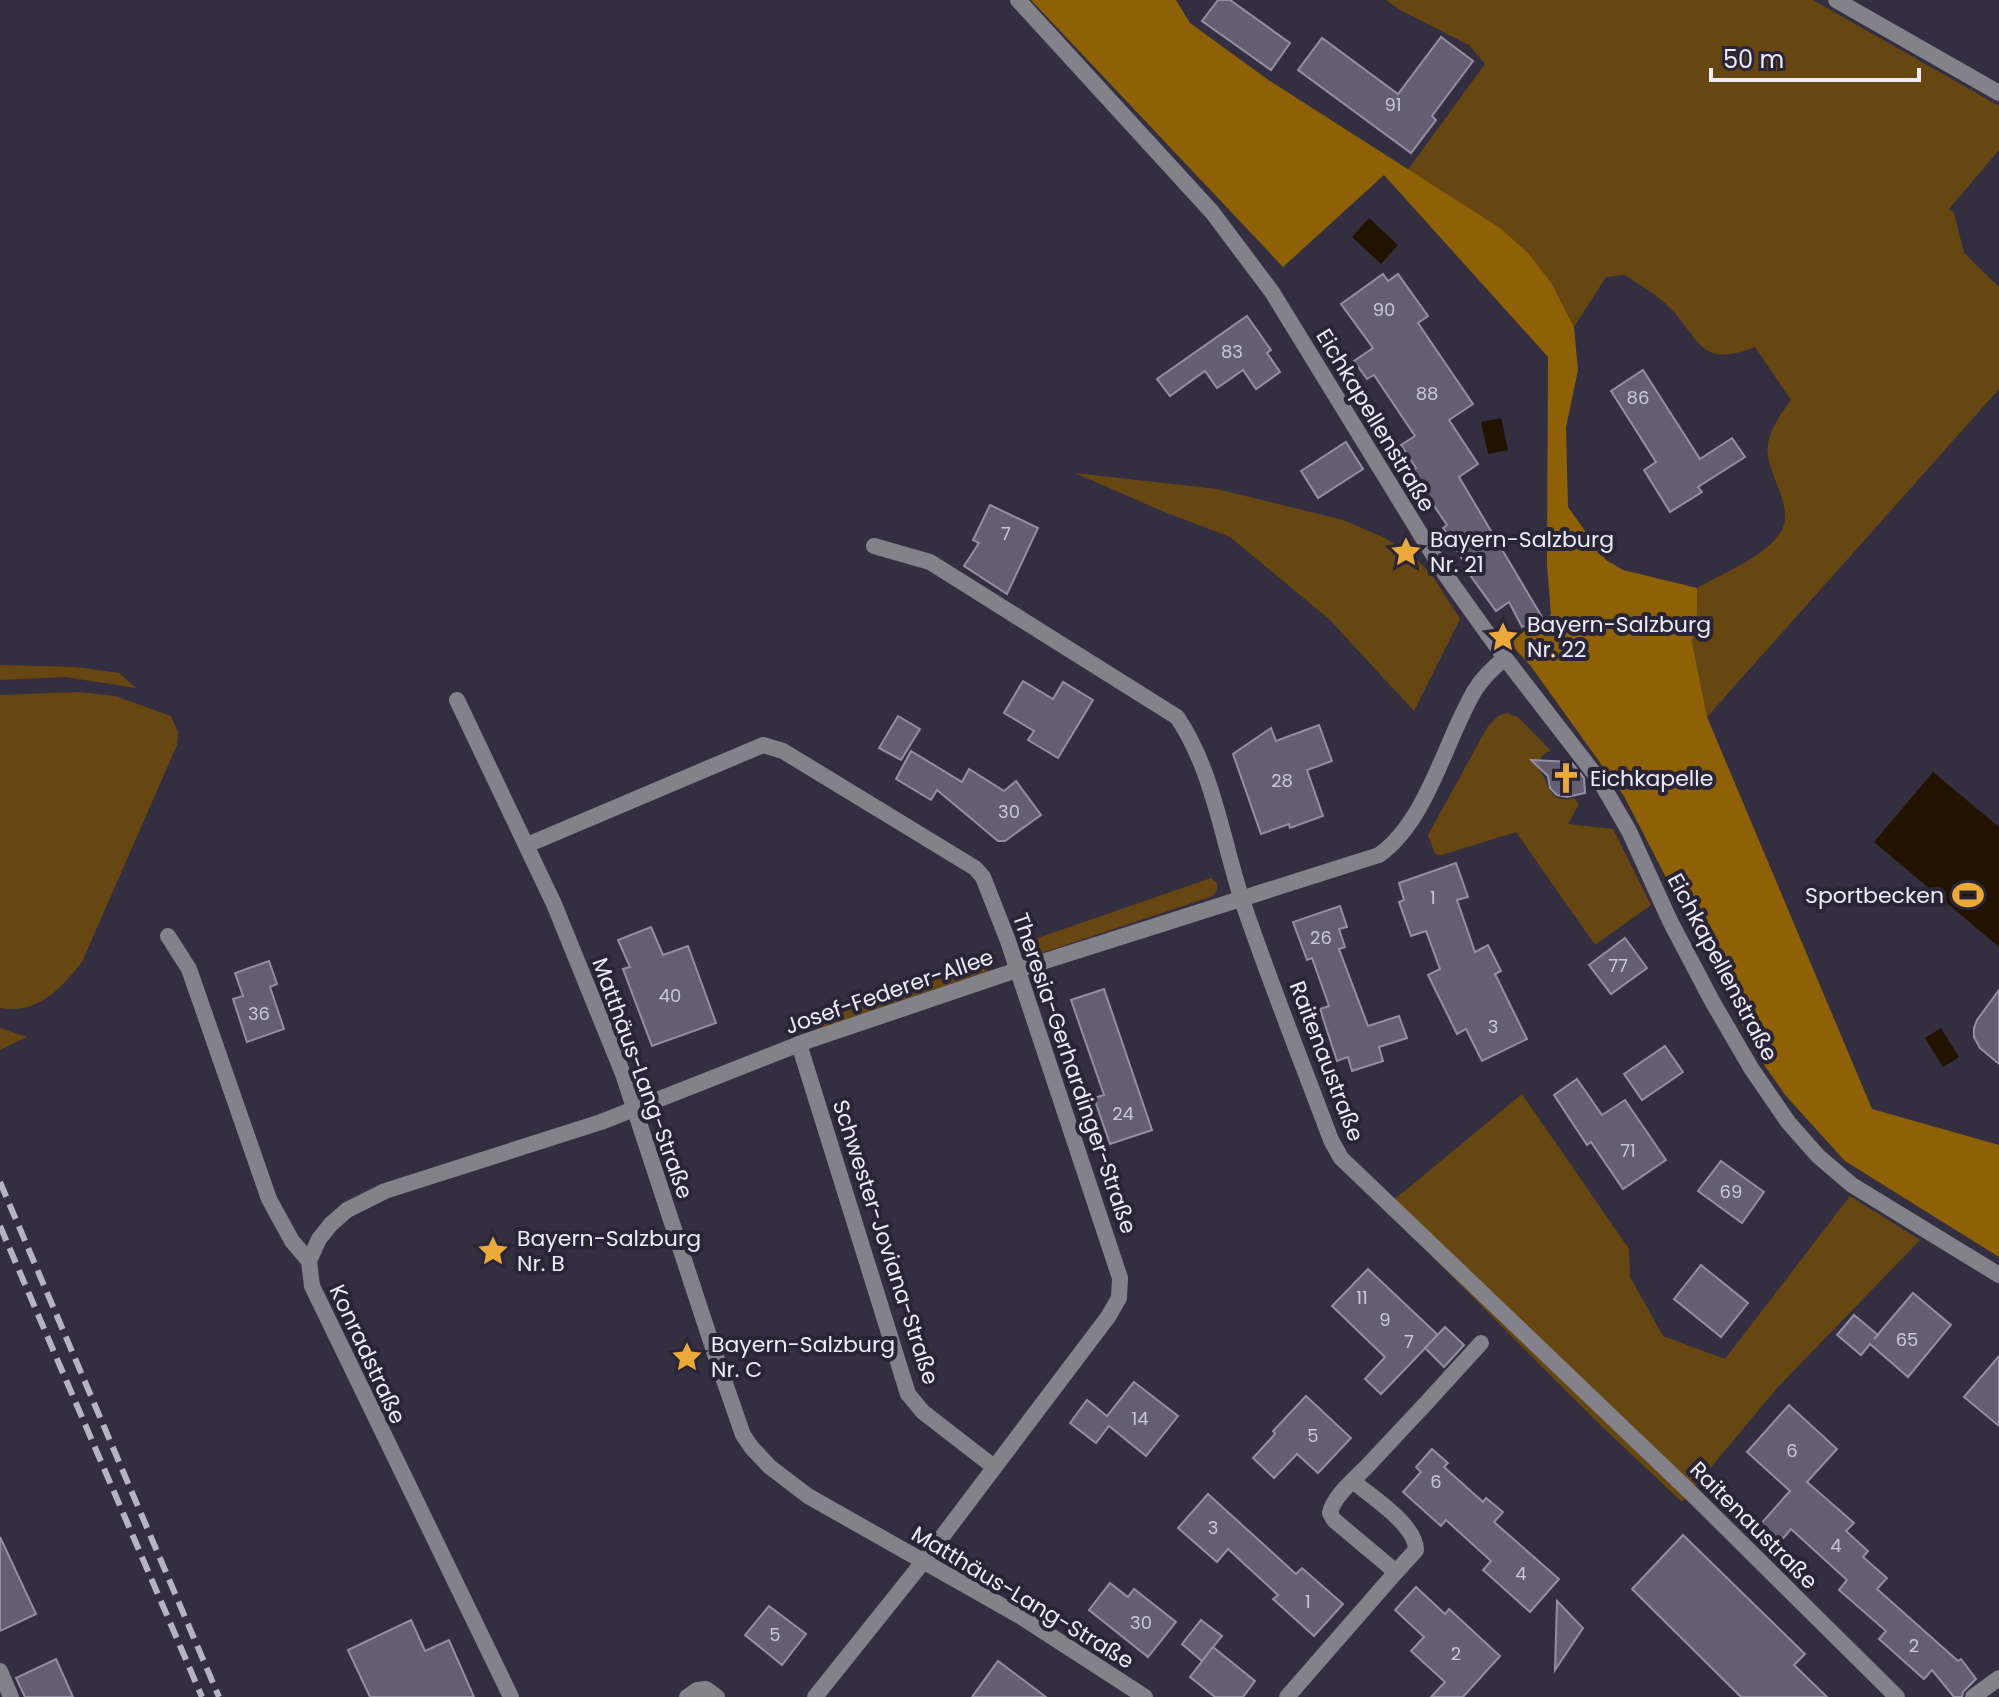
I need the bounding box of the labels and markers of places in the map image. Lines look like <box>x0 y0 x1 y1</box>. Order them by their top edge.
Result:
place label: Bayern-Salzburg Nr. 21 <box>1430 524 1614 580</box>
place icon: Bayern-Salzburg Nr. 21 <box>1389 535 1423 569</box>
place label: Bayern-Salzburg Nr. 22 <box>1527 609 1711 665</box>
place icon: Bayern-Salzburg Nr. 22 <box>1486 620 1520 654</box>
church icon: Eichkapelle <box>1549 761 1583 795</box>
place label: Eichkapelle <box>1590 763 1713 794</box>
sports icon: Sportbecken <box>1951 878 1985 912</box>
place label: Sportbecken <box>1805 880 1944 911</box>
place label: Bayern-Salzburg Nr. B <box>517 1223 701 1279</box>
place icon: Bayern-Salzburg Nr. B <box>476 1234 510 1268</box>
place label: Bayern-Salzburg Nr. C <box>711 1329 895 1385</box>
place icon: Bayern-Salzburg Nr. C <box>670 1340 704 1374</box>

